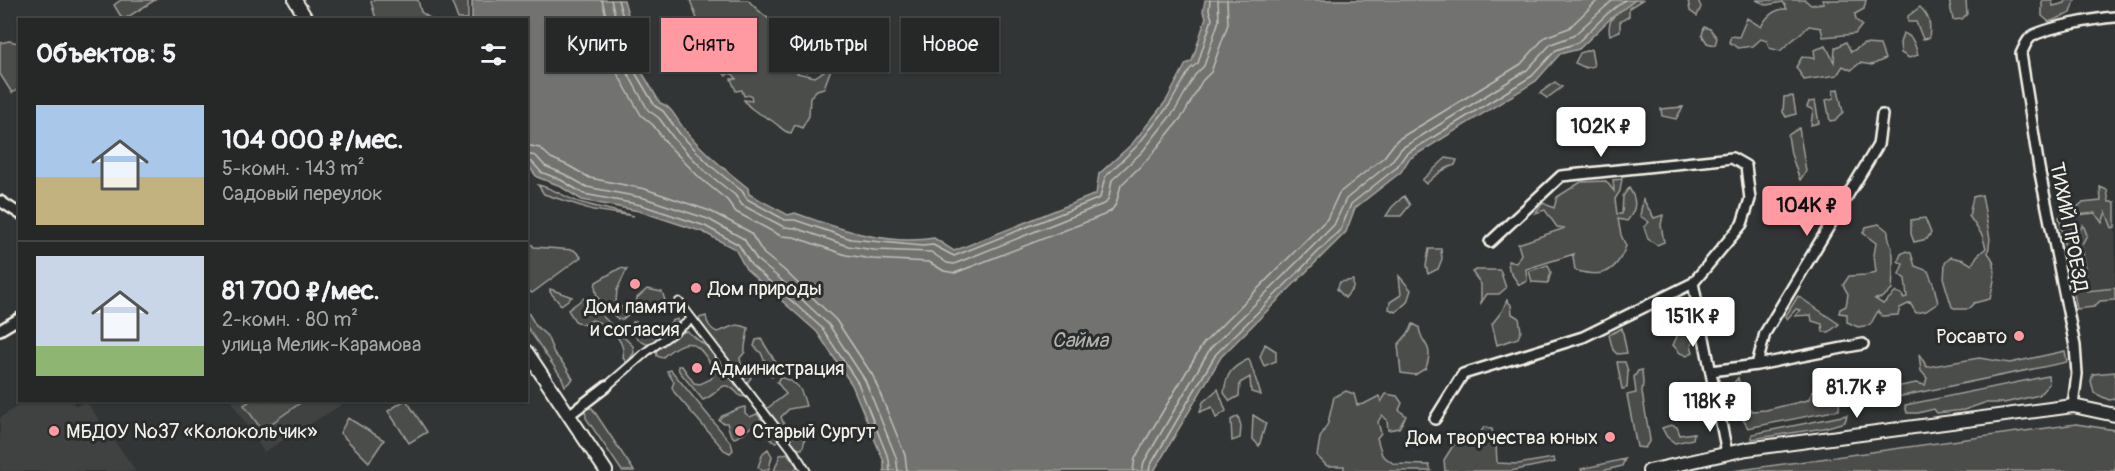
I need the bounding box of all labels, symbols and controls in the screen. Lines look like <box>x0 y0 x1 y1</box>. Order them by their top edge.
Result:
chip: Купить <box>546 18 649 72</box>
chip: Снять <box>661 18 757 72</box>
chip: Фильтры <box>769 18 889 72</box>
chip: Новое <box>901 18 999 72</box>
text: Объектов: 5 <box>36 38 176 70</box>
icon: filters <box>477 38 510 71</box>
pin: 102K ₽ <box>1552 107 1650 158</box>
text: 102K ₽ <box>1570 114 1632 139</box>
text: 104 000 ₽/мес. <box>222 124 403 156</box>
icon: home <box>84 129 156 201</box>
text: 5-комн. · 143 m² <box>222 156 365 181</box>
street label: ТИХИЙ ПРОЕЗД <box>2044 160 2094 295</box>
text: Садовый переулок <box>222 181 382 206</box>
pin: 104K ₽ <box>1758 186 1856 237</box>
text: 104K ₽ <box>1776 193 1838 218</box>
text: 81 700 ₽/мес. <box>222 275 380 307</box>
place label: Дом природы <box>707 276 822 301</box>
marker: Дом памяти и согласия <box>628 277 642 291</box>
icon: home <box>84 280 156 352</box>
marker: Дом природы <box>689 281 703 295</box>
place label: Дом памяти и согласия <box>583 294 686 342</box>
pin: 151K ₽ <box>1644 297 1742 348</box>
text: 151K ₽ <box>1666 304 1720 329</box>
text: 2-комн. · 80 m² <box>222 307 358 332</box>
place label: Росавто <box>1936 324 2007 349</box>
water label: Сайма <box>1052 327 1109 354</box>
marker: Росавто <box>2012 329 2026 343</box>
text: улица Мелик-Карамова <box>222 332 421 357</box>
place label: Администрация <box>709 356 844 381</box>
marker: Администрация <box>690 361 704 375</box>
pin: 81.7K ₽ <box>1802 368 1912 419</box>
text: 81.7K ₽ <box>1826 375 1888 400</box>
pin: 118K ₽ <box>1661 382 1759 433</box>
text: 118K ₽ <box>1683 389 1737 414</box>
place label: МБДОУ №37 «Колокольчик» <box>66 419 317 444</box>
place label: Старый Сургут <box>752 419 876 444</box>
marker: МБДОУ №37 «Колокольчик» <box>47 424 61 438</box>
marker: Старый Сургут <box>733 424 747 438</box>
place label: Дом творчества юных <box>1405 425 1598 450</box>
marker: Дом творчества юных <box>1603 430 1617 444</box>

